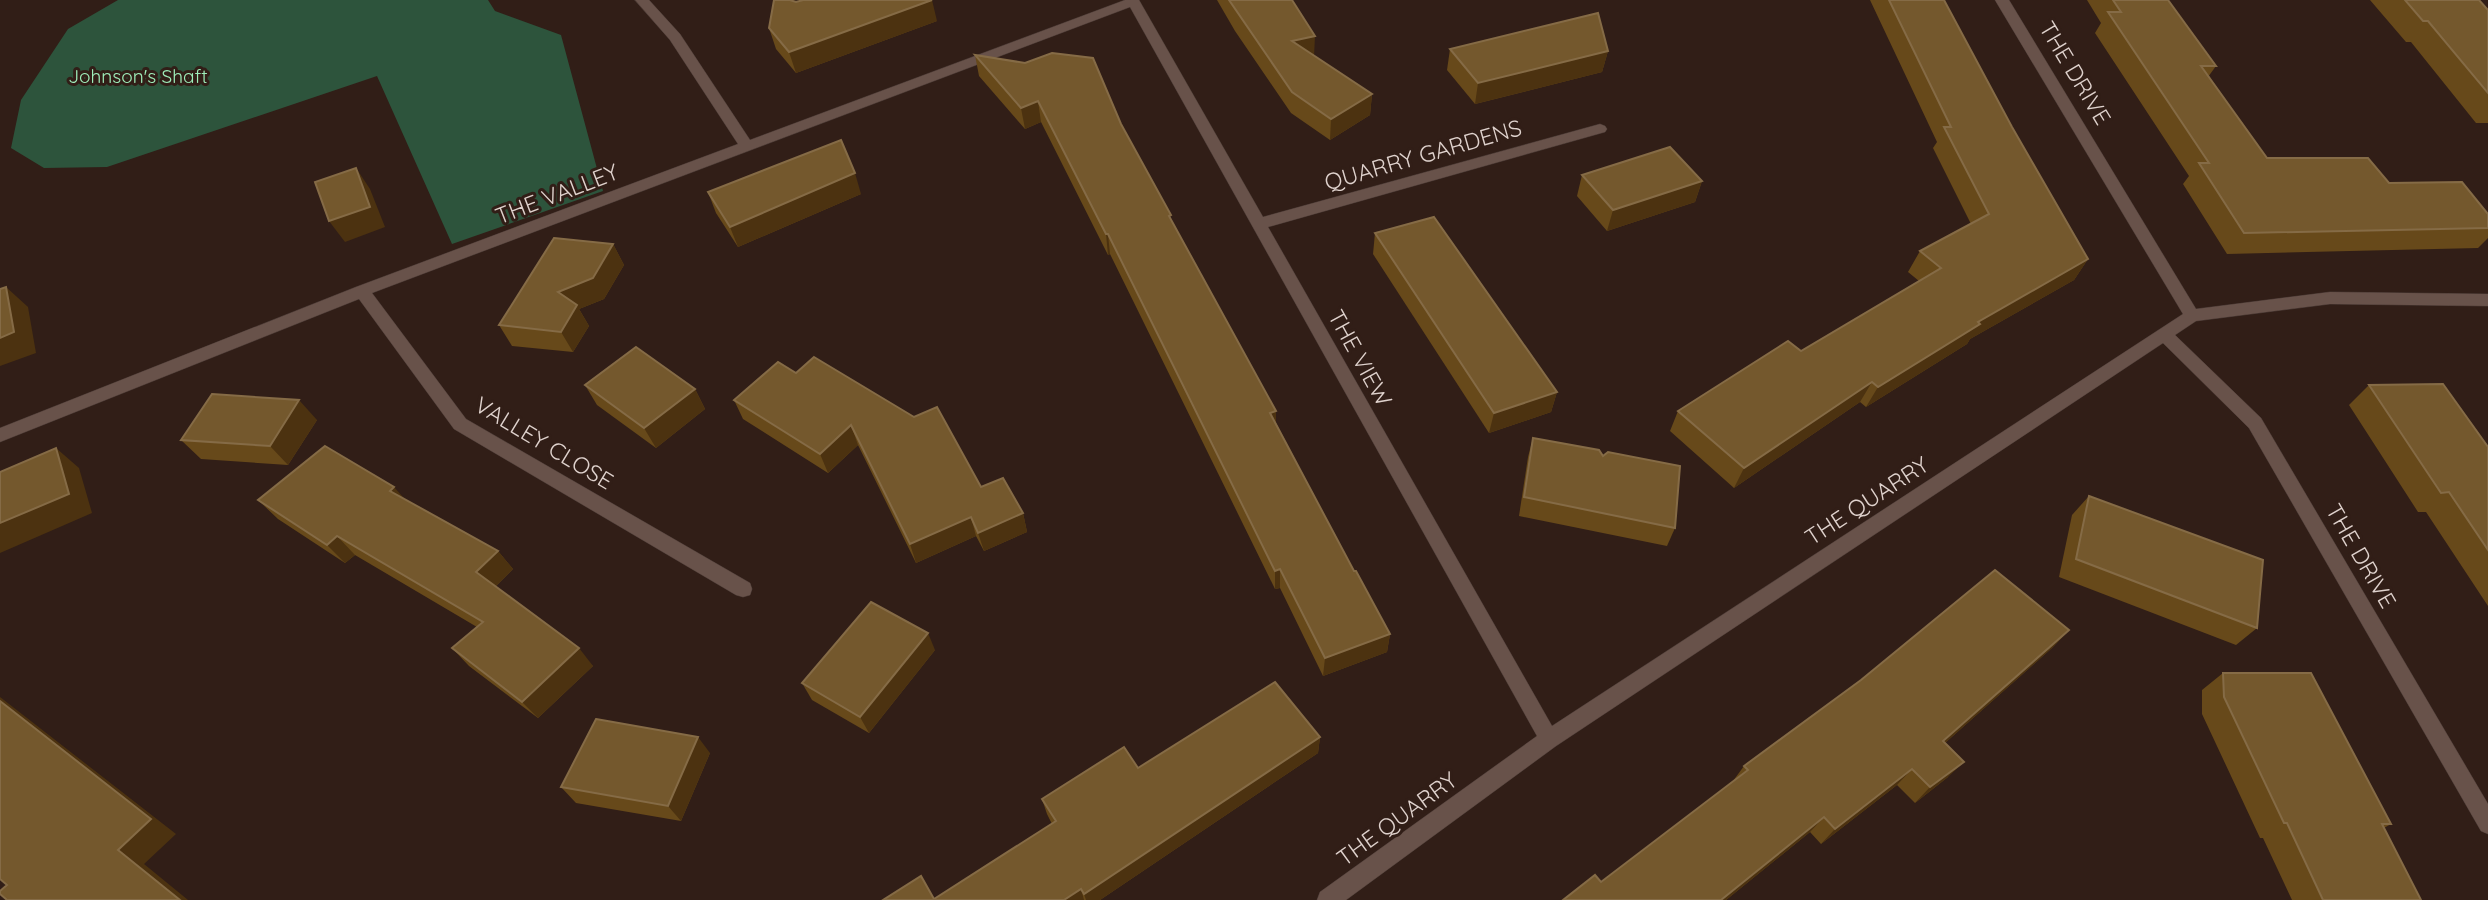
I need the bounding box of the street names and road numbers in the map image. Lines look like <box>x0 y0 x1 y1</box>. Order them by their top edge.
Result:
street label: THE DRIVE <box>2033 16 2118 130</box>
street label: QUARRY GARDENS <box>1321 112 1525 197</box>
street label: THE VALLEY <box>491 157 623 230</box>
street label: THE VIEW <box>1322 304 1399 411</box>
street label: VALLEY CLOSE <box>470 390 619 495</box>
street label: THE QUARRY <box>1799 450 1934 551</box>
street label: THE DRIVE <box>2320 498 2403 613</box>
street label: THE QUARRY <box>1331 765 1463 872</box>

